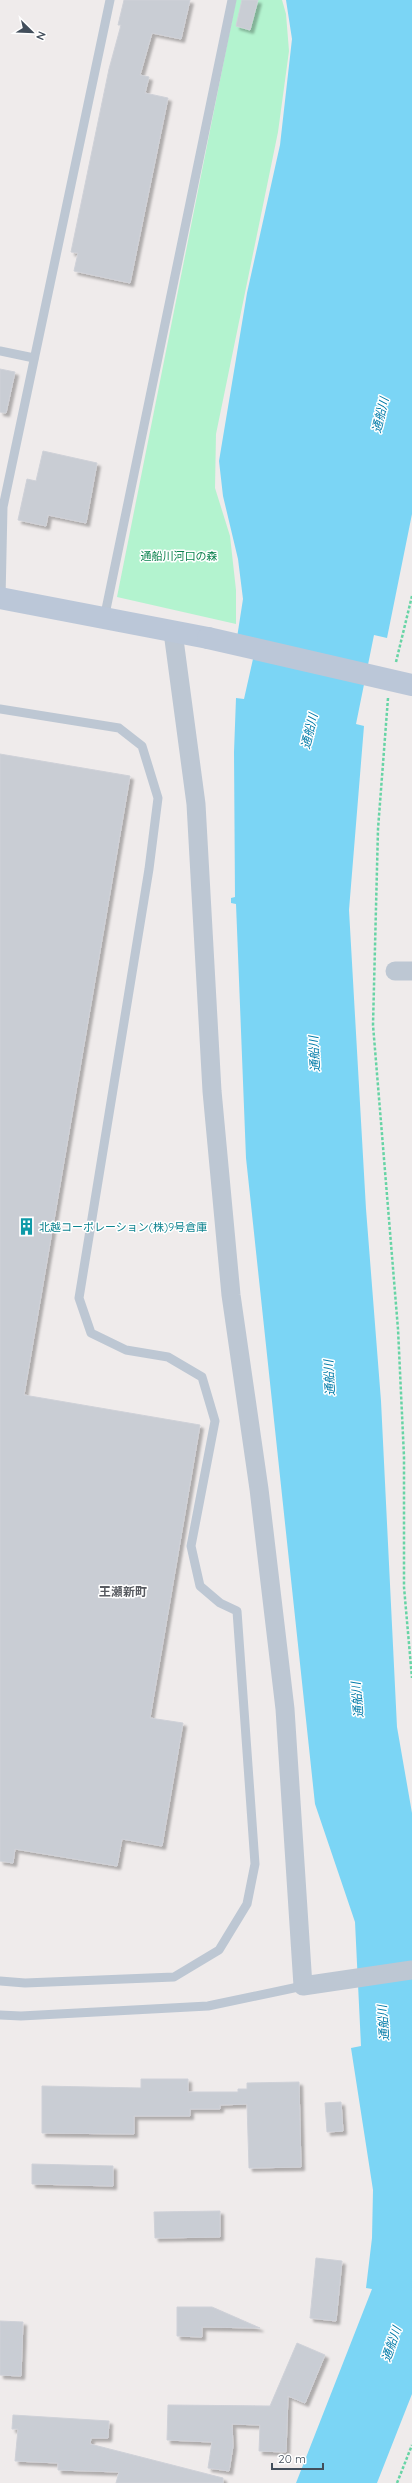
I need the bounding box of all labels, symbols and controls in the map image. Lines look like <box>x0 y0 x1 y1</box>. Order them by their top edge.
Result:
north arrow <box>12 12 52 52</box>
text: N <box>33 29 49 42</box>
water label: 通船川 <box>369 394 392 434</box>
park label: 通船川河口の森 <box>141 549 218 563</box>
water label: 通船川 <box>298 710 321 750</box>
water label: 通船川 <box>305 1034 322 1072</box>
building icon: 北越コーポレーション(株)9号倉庫 <box>16 1217 36 1237</box>
place label: 北越コーポレーション(株)9号倉庫 <box>39 1220 207 1234</box>
water label: 通船川 <box>320 1358 337 1396</box>
district label: 王瀬新町 <box>99 1584 147 1599</box>
water label: 通船川 <box>348 1679 366 1719</box>
water label: 通船川 <box>374 2003 392 2041</box>
water label: 通船川 <box>378 2323 405 2363</box>
scale bar <box>272 2445 323 2471</box>
text: 20 m <box>278 2451 306 2466</box>

